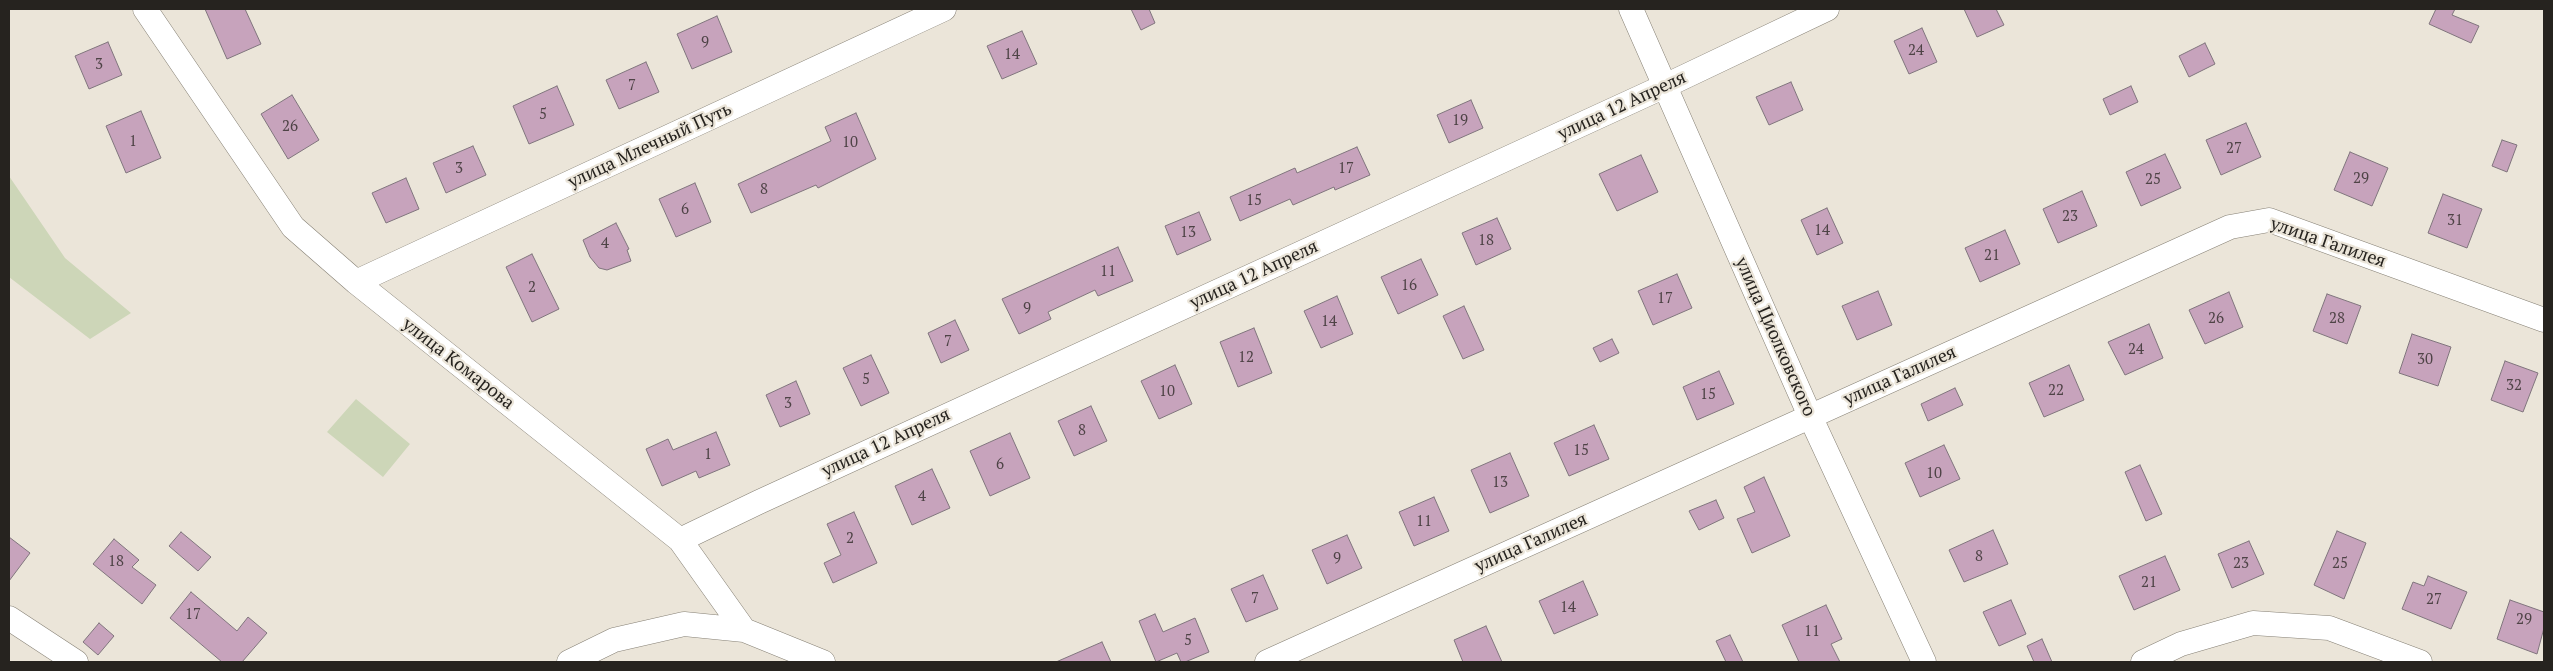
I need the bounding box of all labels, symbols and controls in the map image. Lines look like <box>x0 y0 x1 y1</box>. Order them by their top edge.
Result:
house number: 9 <box>701 34 709 52</box>
house number: 24 <box>1908 42 1924 60</box>
house number: 14 <box>1004 46 1020 64</box>
house number: 3 <box>95 56 103 74</box>
street label: улица 12 Апреля <box>1554 67 1690 145</box>
house number: 7 <box>628 77 636 95</box>
street label: улица Млечный Путь <box>565 99 735 193</box>
house number: 5 <box>539 106 547 124</box>
house number: 19 <box>1452 112 1468 130</box>
house number: 26 <box>282 118 298 136</box>
house number: 1 <box>129 133 137 151</box>
house number: 10 <box>842 134 858 152</box>
house number: 27 <box>2226 140 2242 158</box>
house number: 3 <box>455 160 463 178</box>
house number: 17 <box>1338 160 1354 178</box>
house number: 29 <box>2353 170 2369 188</box>
house number: 25 <box>2145 171 2161 189</box>
house number: 8 <box>760 181 768 199</box>
house number: 15 <box>1246 192 1262 210</box>
house number: 6 <box>681 201 689 219</box>
house number: 23 <box>2062 208 2078 226</box>
house number: 31 <box>2447 212 2463 230</box>
street label: улица Галилея <box>2267 213 2389 273</box>
house number: 14 <box>1814 222 1830 240</box>
house number: 13 <box>1180 224 1196 242</box>
house number: 18 <box>1478 232 1494 250</box>
house number: 4 <box>601 235 609 253</box>
street label: улица 12 Апреля <box>1186 236 1322 314</box>
house number: 21 <box>1984 247 2000 265</box>
street label: улица Циолковского <box>1730 254 1820 420</box>
house number: 11 <box>1100 263 1116 281</box>
house number: 16 <box>1401 277 1417 295</box>
house number: 2 <box>528 279 536 297</box>
house number: 17 <box>1657 290 1673 308</box>
house number: 9 <box>1023 300 1031 318</box>
house number: 26 <box>2208 310 2224 328</box>
house number: 28 <box>2329 310 2345 328</box>
house number: 14 <box>1321 313 1337 331</box>
street label: улица Комарова <box>398 314 518 414</box>
house number: 7 <box>944 333 952 351</box>
house number: 24 <box>2128 341 2144 359</box>
street label: улица Галилея <box>1840 342 1960 410</box>
house number: 12 <box>1238 349 1254 367</box>
house number: 30 <box>2417 351 2433 369</box>
house number: 5 <box>862 371 870 389</box>
house number: 32 <box>2506 377 2522 395</box>
house number: 22 <box>2048 382 2064 400</box>
house number: 10 <box>1159 383 1175 401</box>
house number: 15 <box>1700 386 1716 404</box>
house number: 3 <box>784 395 792 413</box>
street label: улица 12 Апреля <box>818 404 954 482</box>
house number: 8 <box>1078 422 1086 440</box>
house number: 15 <box>1573 442 1589 460</box>
house number: 1 <box>704 446 712 464</box>
house number: 6 <box>996 456 1004 474</box>
house number: 10 <box>1926 465 1942 483</box>
house number: 13 <box>1492 474 1508 492</box>
house number: 4 <box>918 488 926 506</box>
street label: улица Галилея <box>1471 509 1591 577</box>
house number: 11 <box>1416 513 1432 531</box>
house number: 2 <box>846 530 854 548</box>
house number: 8 <box>1975 548 1983 566</box>
house number: 9 <box>1333 550 1341 568</box>
house number: 18 <box>108 553 124 571</box>
house number: 23 <box>2233 555 2249 573</box>
house number: 25 <box>2332 555 2348 573</box>
house number: 21 <box>2141 574 2157 592</box>
house number: 7 <box>1251 590 1259 608</box>
house number: 27 <box>2426 591 2442 609</box>
house number: 14 <box>1560 599 1576 617</box>
house number: 17 <box>185 606 201 624</box>
house number: 29 <box>2516 611 2532 629</box>
house number: 11 <box>1804 623 1820 641</box>
house number: 5 <box>1184 632 1192 650</box>

